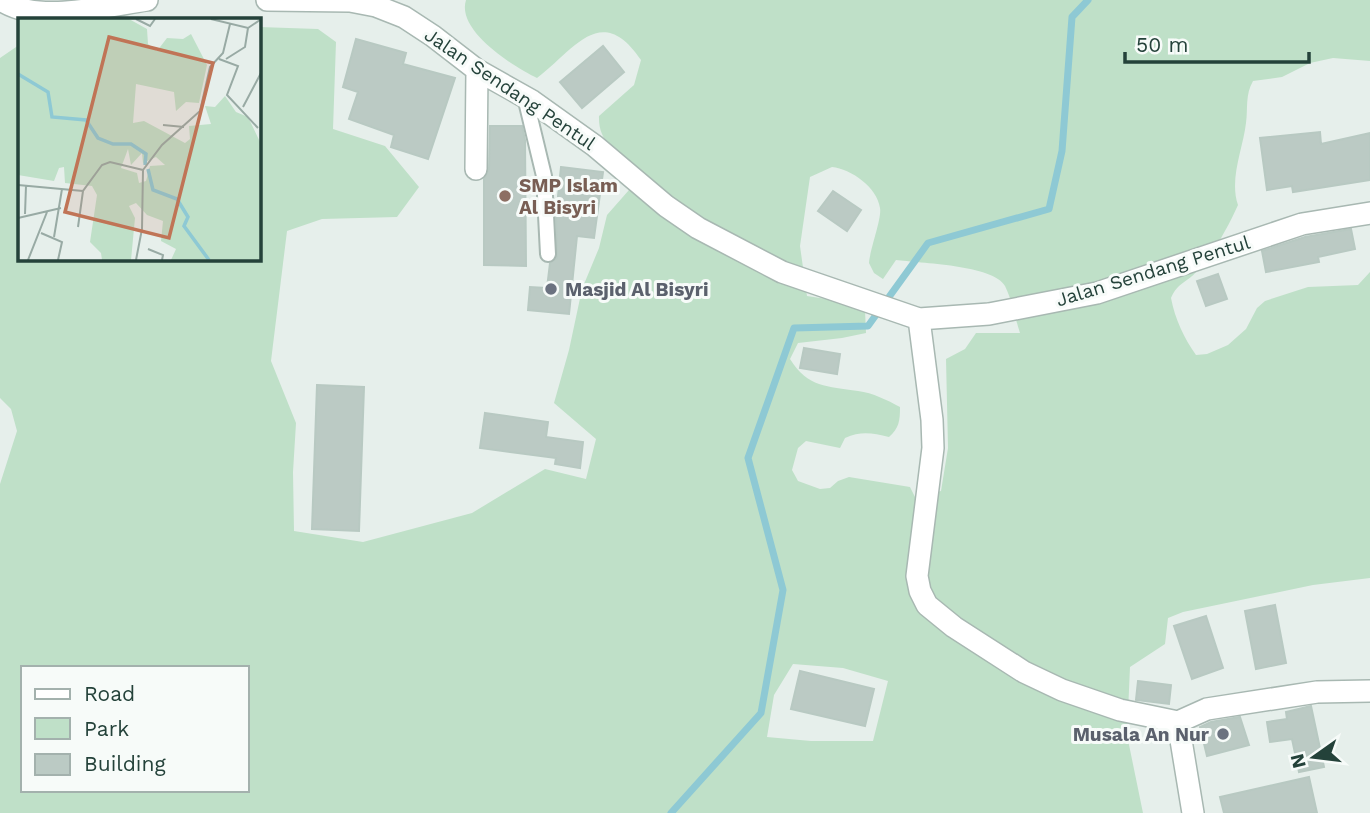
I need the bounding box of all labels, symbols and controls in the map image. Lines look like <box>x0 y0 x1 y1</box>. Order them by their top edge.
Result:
inset map <box>18 18 261 261</box>
scale bar <box>1125 21 1309 65</box>
street label: Jalan Sendang Pentul <box>420 23 600 155</box>
text: 50 m <box>1136 32 1188 57</box>
place label: SMP Islam Al Bisyri <box>519 174 618 219</box>
marker: SMP Islam Al Bisyri <box>497 188 513 204</box>
street label: Jalan Sendang Pentul <box>1053 231 1253 311</box>
place label: Masjid Al Bisyri <box>565 278 708 301</box>
marker: Masjid Al Bisyri <box>543 281 559 297</box>
legend <box>21 666 248 792</box>
text: Road <box>84 681 135 706</box>
text: Park <box>84 716 129 741</box>
north arrow <box>1279 722 1349 792</box>
place label: Musala An Nur <box>1073 723 1210 746</box>
marker: Musala An Nur <box>1215 726 1231 742</box>
text: Building <box>84 751 166 776</box>
text: N <box>1285 751 1311 771</box>

